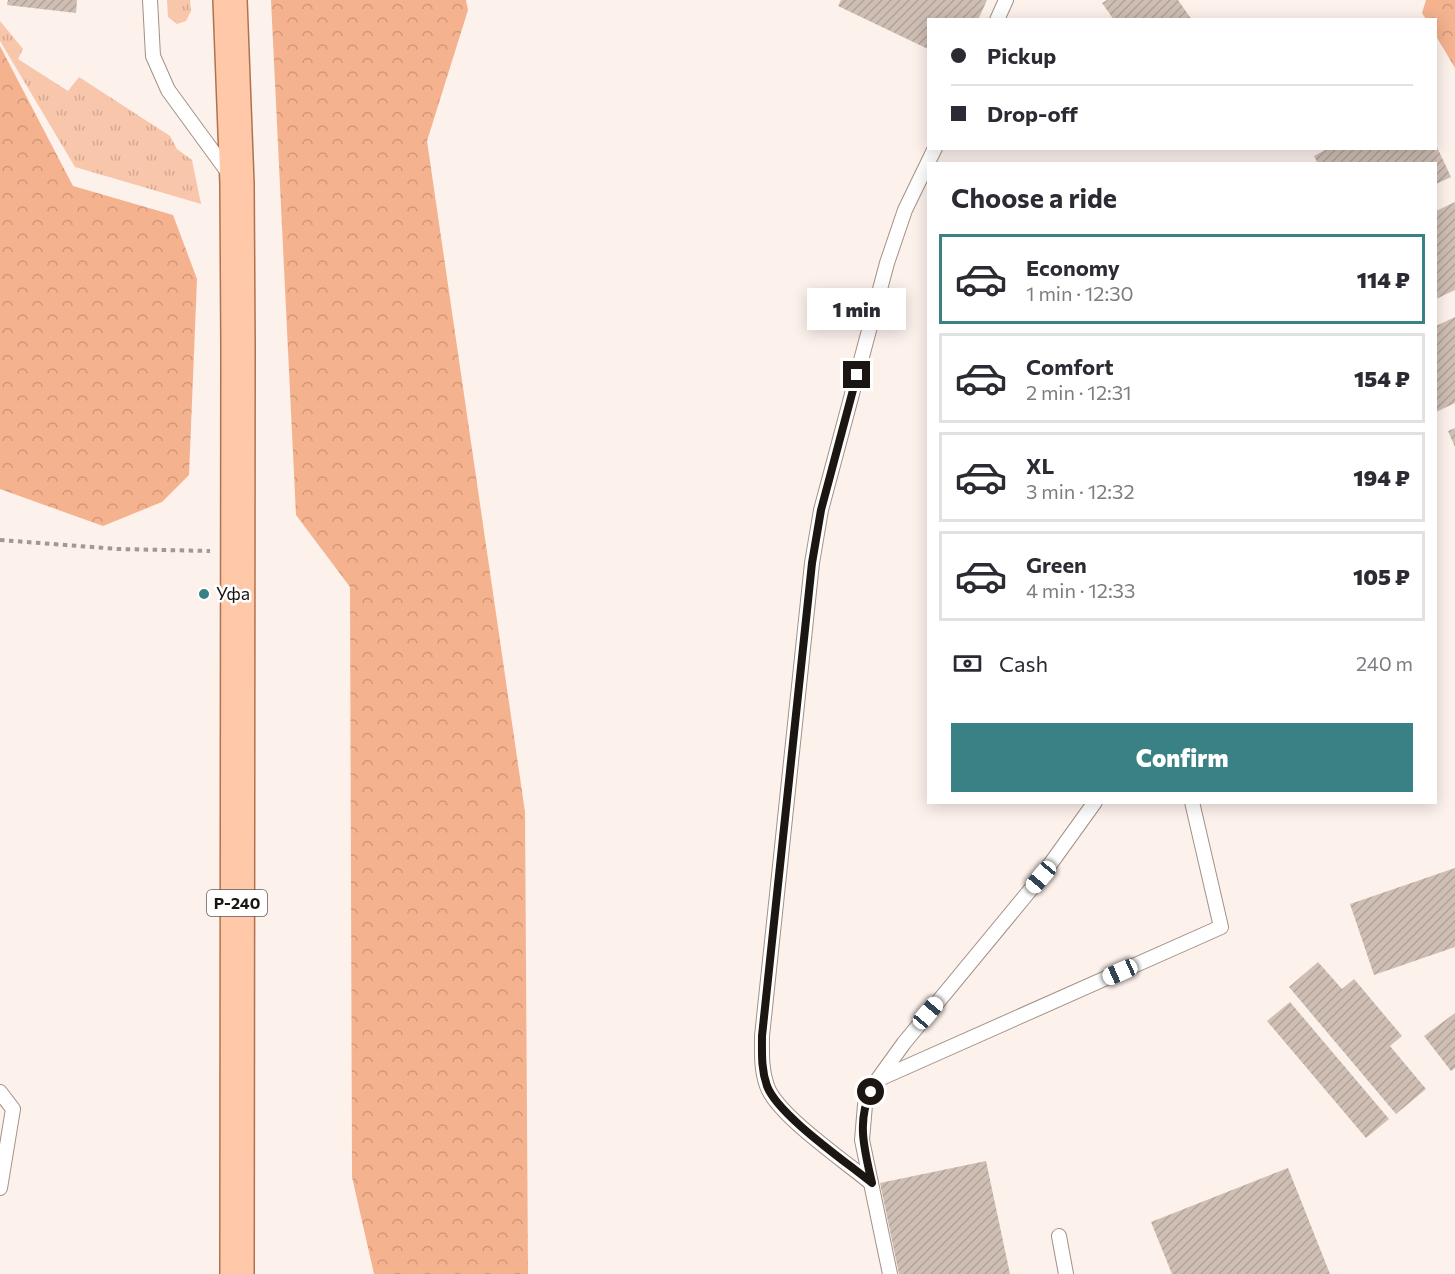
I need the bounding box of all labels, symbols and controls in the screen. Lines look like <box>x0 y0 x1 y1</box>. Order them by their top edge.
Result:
text: Pickup <box>987 42 1056 69</box>
text: Drop-off <box>987 100 1078 127</box>
text: Choose a ride <box>951 181 1117 214</box>
icon: car <box>954 252 1008 306</box>
text: Economy <box>1026 254 1120 281</box>
text: 114 ₽ <box>1357 266 1410 293</box>
text: 1 min · 12:30 <box>1026 281 1134 305</box>
callout: 1 min <box>808 288 906 330</box>
text: 1 min <box>832 297 881 321</box>
icon: car <box>954 351 1008 405</box>
text: Comfort <box>1026 353 1114 380</box>
route end <box>843 361 870 388</box>
text: 154 ₽ <box>1354 365 1410 392</box>
text: 2 min · 12:31 <box>1026 380 1132 404</box>
icon: car <box>954 450 1008 504</box>
text: XL <box>1026 452 1054 479</box>
text: 194 ₽ <box>1353 464 1410 491</box>
text: 3 min · 12:32 <box>1026 479 1134 503</box>
icon: car <box>954 549 1008 603</box>
text: Green <box>1026 551 1087 578</box>
text: 105 ₽ <box>1353 563 1410 590</box>
text: 4 min · 12:33 <box>1026 578 1135 602</box>
place label: Уфа <box>216 582 250 604</box>
marker: Уфа <box>197 587 211 601</box>
icon: cash <box>951 647 984 680</box>
text: Cash <box>999 650 1048 677</box>
text: 240 m <box>1356 651 1413 675</box>
button: Confirm <box>951 723 1413 792</box>
car <box>1023 857 1059 897</box>
road number: Р-240 <box>207 890 267 916</box>
car <box>1100 956 1140 988</box>
car <box>910 993 946 1033</box>
route start <box>857 1078 884 1105</box>

